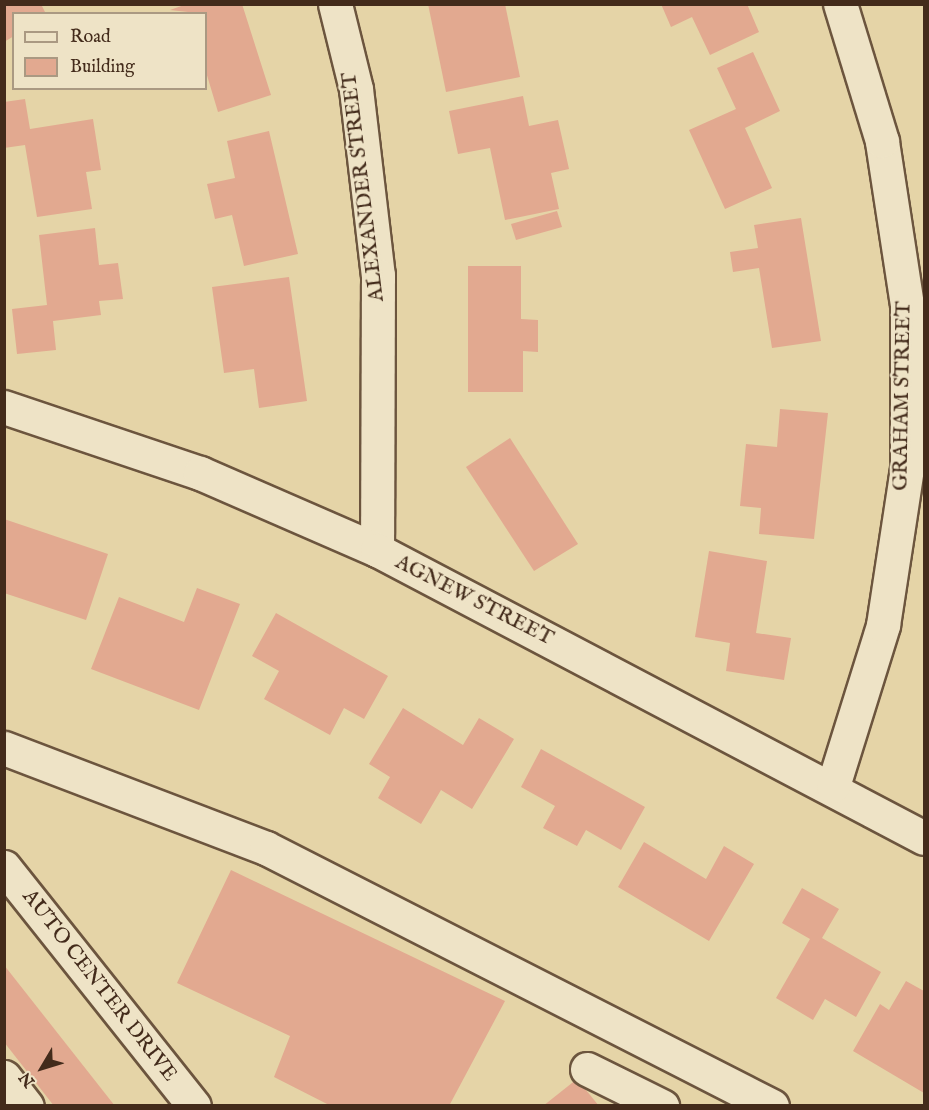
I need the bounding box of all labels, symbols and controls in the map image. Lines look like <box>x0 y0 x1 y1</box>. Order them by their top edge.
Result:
legend <box>12 12 207 90</box>
text: Road <box>70 26 111 49</box>
text: Building <box>70 56 135 79</box>
street label: ALEXANDER STREET <box>337 71 391 303</box>
street label: GRAHAM STREET <box>889 301 917 491</box>
street label: AGNEW STREET <box>391 550 557 652</box>
street label: AUTO CENTER DRIVE <box>16 885 182 1087</box>
north arrow <box>12 1038 72 1098</box>

